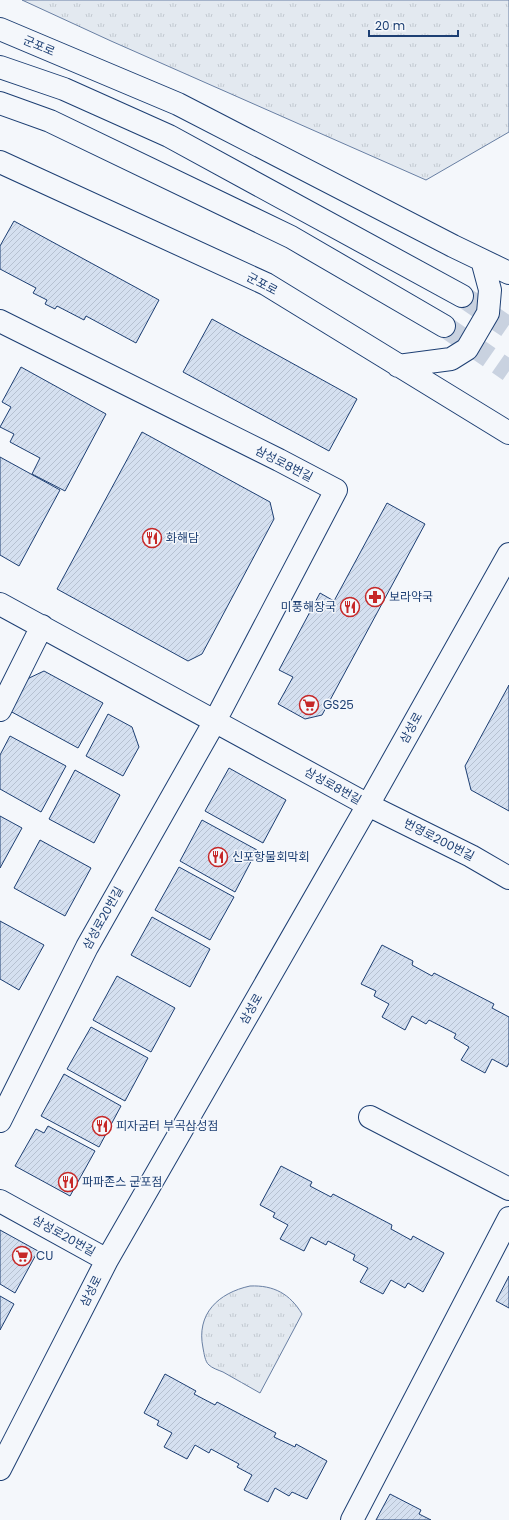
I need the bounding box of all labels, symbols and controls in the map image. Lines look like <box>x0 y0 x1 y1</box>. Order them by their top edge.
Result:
scale bar <box>369 12 458 38</box>
text: 20 m <box>375 17 405 34</box>
street label: 군포로 <box>21 31 58 60</box>
street label: 군포로 <box>244 268 281 299</box>
street label: 삼성로8번길 <box>252 442 316 485</box>
restaurant icon: 화해담 <box>141 527 163 549</box>
place label: 화해담 <box>166 529 199 546</box>
pharmacy icon: 보라약국 <box>364 586 386 608</box>
place label: 보라약국 <box>389 588 433 605</box>
restaurant icon: 미풍해장국 <box>339 596 361 618</box>
place label: 미풍해장국 <box>281 598 336 615</box>
supermarket icon: GS25 <box>298 694 320 716</box>
place label: GS25 <box>323 696 354 713</box>
street label: 삼성로 <box>395 709 426 746</box>
street label: 삼성로8번길 <box>302 763 365 808</box>
street label: 번영로200번길 <box>401 814 477 865</box>
restaurant icon: 신포항물회막회 <box>207 846 229 868</box>
place label: 신포항물회막회 <box>232 848 309 865</box>
street label: 삼성로20번길 <box>78 883 127 952</box>
street label: 삼성로 <box>235 990 266 1027</box>
restaurant icon: 피자굼터 부곡삼성점 <box>91 1115 113 1137</box>
place label: 피자굼터 부곡삼성점 <box>116 1117 219 1134</box>
restaurant icon: 파파존스 군포점 <box>57 1171 79 1193</box>
place label: 파파존스 군포점 <box>82 1173 163 1190</box>
street label: 삼성로20번길 <box>30 1211 99 1260</box>
supermarket icon: CU <box>11 1245 33 1267</box>
place label: CU <box>36 1247 53 1264</box>
street label: 삼성로 <box>75 1272 106 1309</box>

